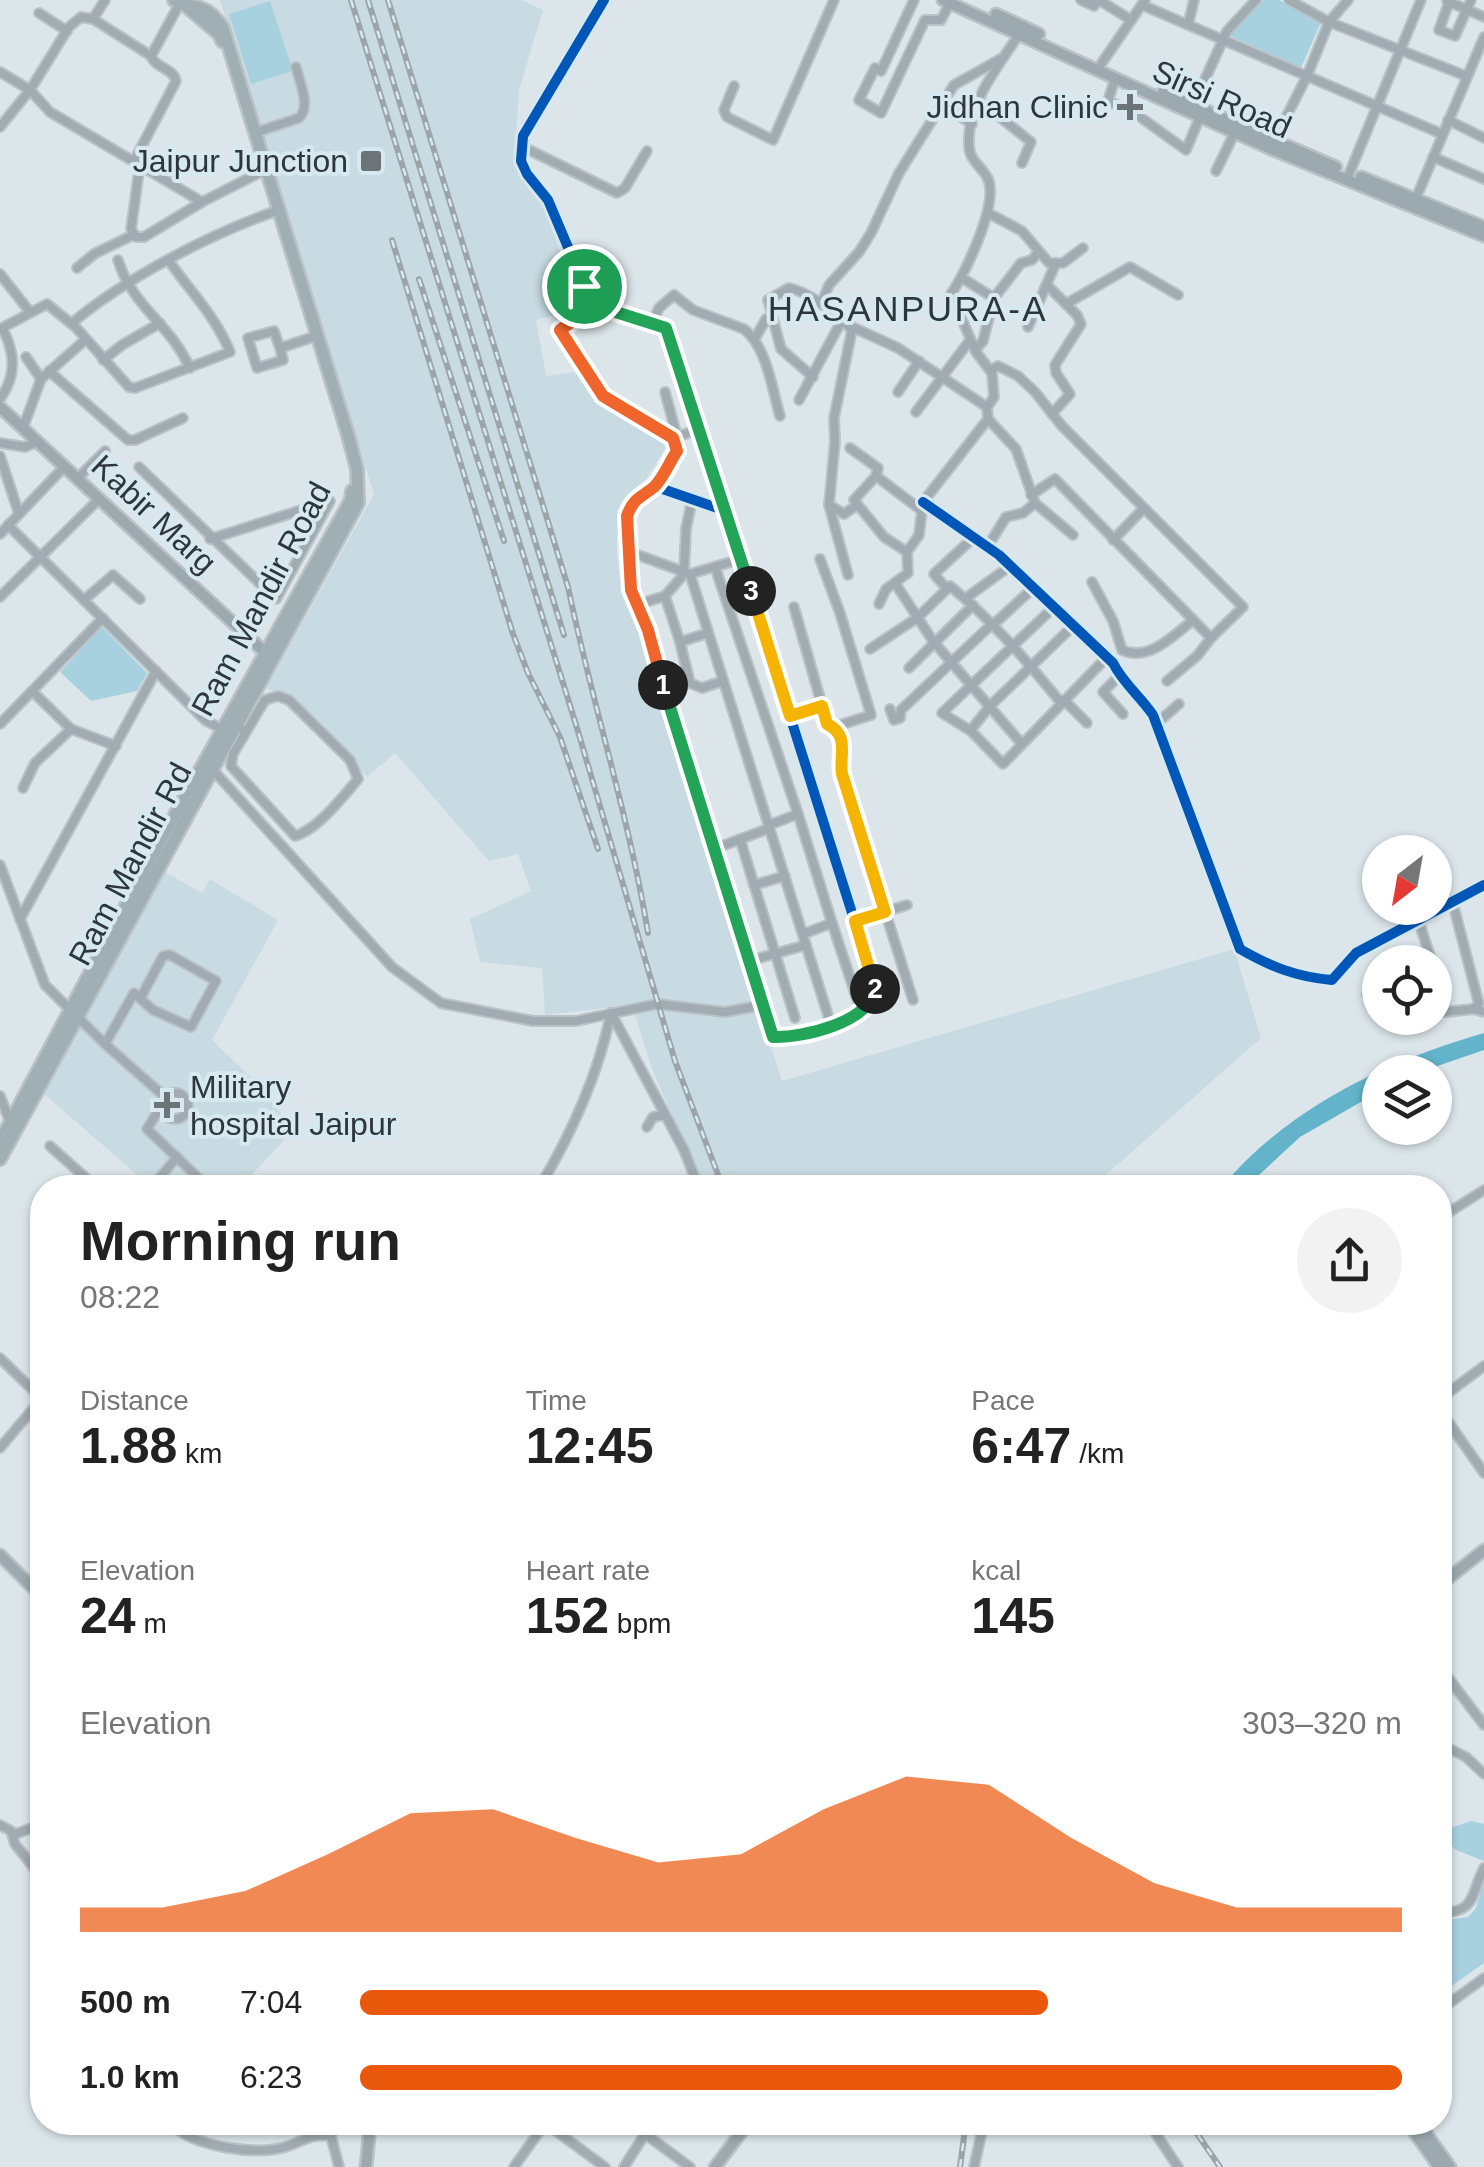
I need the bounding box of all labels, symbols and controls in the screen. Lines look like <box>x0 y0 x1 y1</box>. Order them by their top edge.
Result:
street label: Sirsi Road <box>1147 53 1297 145</box>
place label: Jidhan Clinic <box>927 89 1108 125</box>
marker: Jidhan Clinic <box>1117 94 1143 120</box>
place label: Jaipur Junction <box>133 143 348 179</box>
marker: Jaipur Junction <box>358 148 384 174</box>
pin <box>542 244 627 329</box>
icon: arrive <box>557 259 612 314</box>
district label: HASANPURA-A <box>768 289 1048 328</box>
street label: Kabir Marg <box>84 447 224 581</box>
street label: Ram Mandir Road <box>184 476 338 722</box>
pin: 3 <box>726 566 776 616</box>
text: 3 <box>743 575 759 606</box>
pin: 1 <box>638 660 688 710</box>
text: 1 <box>655 669 671 700</box>
street label: Ram Mandir Rd <box>62 757 198 971</box>
north arrow <box>1362 835 1452 925</box>
map controls <box>1362 835 1452 1145</box>
button: locate <box>1362 945 1452 1035</box>
pin: 2 <box>850 964 900 1014</box>
text: 2 <box>867 973 883 1004</box>
button: layers <box>1362 1055 1452 1145</box>
place label: Military hospital Jaipur <box>190 1069 397 1142</box>
marker: Military hospital Jaipur <box>154 1092 180 1118</box>
button: share <box>1297 1208 1402 1313</box>
text: Morning run <box>80 1210 401 1272</box>
text: 08:22 <box>80 1279 160 1315</box>
text: Distance <box>80 1385 189 1416</box>
text: Time <box>526 1385 587 1416</box>
text: Pace <box>971 1385 1035 1416</box>
text: 1.88 <box>80 1418 177 1474</box>
text: 12:45 <box>526 1418 654 1474</box>
text: 6:47 <box>971 1418 1071 1474</box>
text: km <box>177 1438 222 1469</box>
text: /km <box>1071 1438 1124 1469</box>
text: Elevation <box>80 1555 195 1586</box>
text: Heart rate <box>526 1555 650 1586</box>
text: kcal <box>971 1555 1021 1586</box>
text: 24 <box>80 1588 136 1644</box>
text: 152 <box>526 1588 609 1644</box>
text: 145 <box>971 1588 1055 1644</box>
text: m <box>136 1608 167 1639</box>
text: bpm <box>609 1608 671 1639</box>
text: Elevation <box>80 1705 212 1741</box>
text: 303–320 m <box>1242 1705 1402 1741</box>
text: 500 m <box>80 1984 171 2020</box>
text: 7:04 <box>240 1984 302 2020</box>
text: 1.0 km <box>80 2059 180 2095</box>
text: 6:23 <box>240 2059 302 2095</box>

